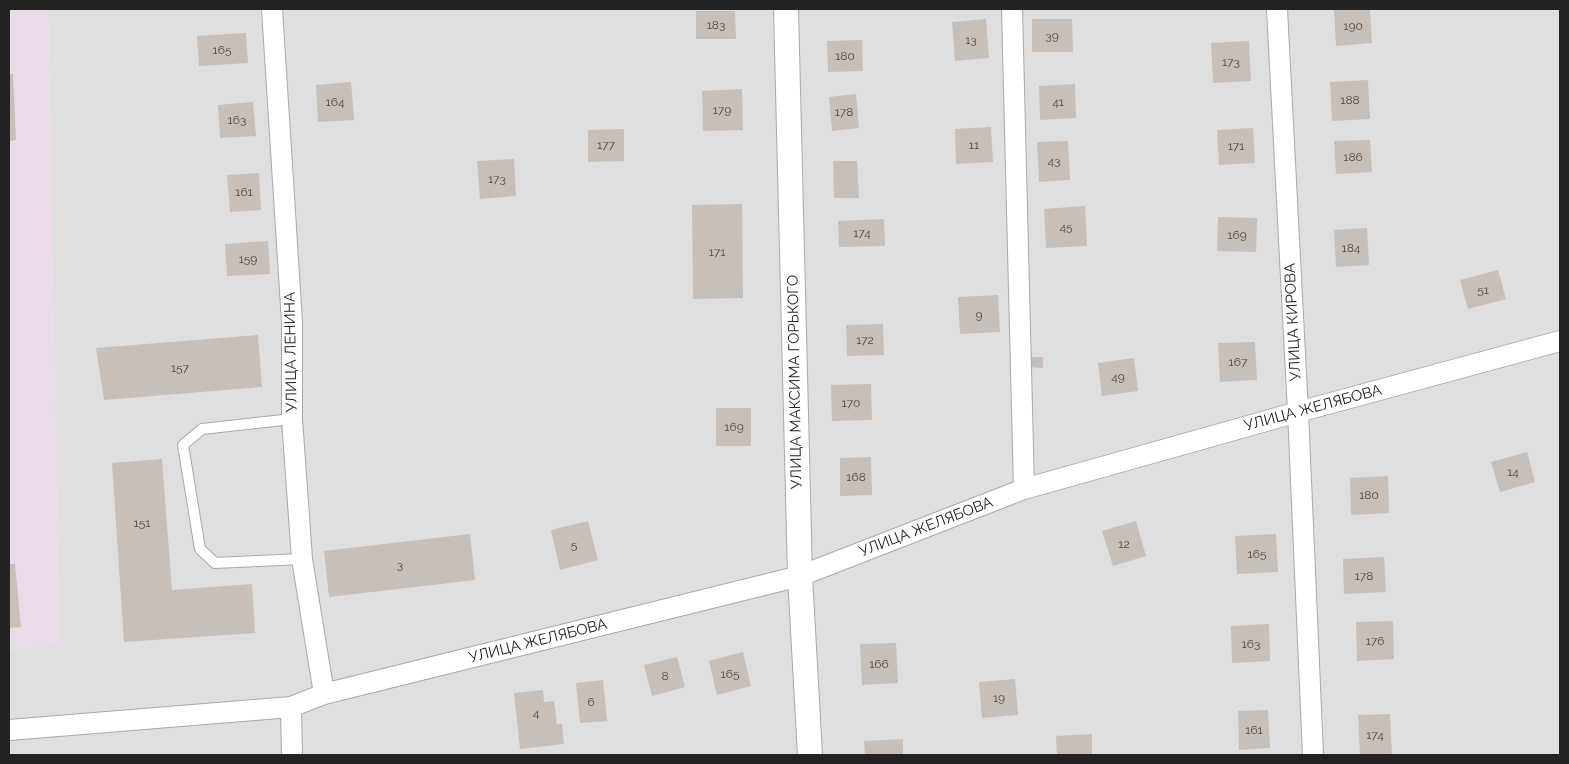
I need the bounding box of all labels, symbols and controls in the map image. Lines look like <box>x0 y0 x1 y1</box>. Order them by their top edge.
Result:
house number: 183 <box>707 18 725 32</box>
house number: 190 <box>1343 19 1363 33</box>
house number: 39 <box>1045 29 1059 43</box>
house number: 13 <box>965 33 977 47</box>
house number: 165 <box>213 43 231 57</box>
house number: 180 <box>835 49 855 63</box>
house number: 173 <box>1222 55 1240 69</box>
house number: 188 <box>1340 93 1360 107</box>
house number: 164 <box>326 95 344 109</box>
house number: 41 <box>1052 95 1064 109</box>
house number: 179 <box>713 103 731 117</box>
house number: 178 <box>835 105 853 119</box>
house number: 163 <box>228 113 246 127</box>
house number: 177 <box>597 138 615 152</box>
house number: 11 <box>969 138 979 152</box>
house number: 171 <box>1228 139 1244 153</box>
house number: 186 <box>1343 150 1363 164</box>
house number: 43 <box>1048 154 1060 168</box>
house number: 173 <box>488 172 506 186</box>
house number: 161 <box>235 185 253 199</box>
house number: 45 <box>1059 220 1073 234</box>
house number: 174 <box>853 226 871 240</box>
house number: 169 <box>1227 228 1247 242</box>
house number: 184 <box>1342 241 1360 255</box>
house number: 171 <box>709 245 725 259</box>
house number: 159 <box>239 252 257 266</box>
street label: УЛИЦА КИРОВА <box>1281 263 1305 381</box>
street label: УЛИЦА МАКСИМА ГОРЬКОГО <box>784 275 806 489</box>
house number: 51 <box>1477 283 1489 297</box>
street label: УЛИЦА ЛЕНИНА <box>281 292 301 412</box>
house number: 9 <box>975 308 983 322</box>
house number: 172 <box>856 333 874 347</box>
house number: 167 <box>1229 355 1247 369</box>
house number: 157 <box>171 361 189 375</box>
house number: 49 <box>1111 370 1125 384</box>
street label: УЛИЦА ЖЕЛЯБОВА <box>1242 381 1384 435</box>
house number: 170 <box>842 396 860 410</box>
house number: 169 <box>724 420 744 434</box>
house number: 14 <box>1507 465 1519 479</box>
house number: 168 <box>846 470 866 484</box>
house number: 180 <box>1359 488 1379 502</box>
street label: УЛИЦА ЖЕЛЯБОВА <box>857 493 995 561</box>
house number: 151 <box>134 516 150 530</box>
house number: 12 <box>1118 537 1130 551</box>
house number: 5 <box>571 538 577 552</box>
house number: 165 <box>1248 547 1266 561</box>
house number: 3 <box>397 558 403 572</box>
house number: 178 <box>1355 569 1373 583</box>
street label: УЛИЦА ЖЕЛЯБОВА <box>467 615 609 667</box>
house number: 176 <box>1366 634 1384 648</box>
house number: 163 <box>1242 637 1260 651</box>
house number: 166 <box>869 657 889 671</box>
house number: 165 <box>721 667 739 681</box>
house number: 8 <box>661 669 669 683</box>
house number: 19 <box>993 691 1005 705</box>
house number: 6 <box>587 695 595 709</box>
house number: 4 <box>533 706 539 720</box>
house number: 161 <box>1245 723 1263 737</box>
house number: 174 <box>1366 728 1384 742</box>

